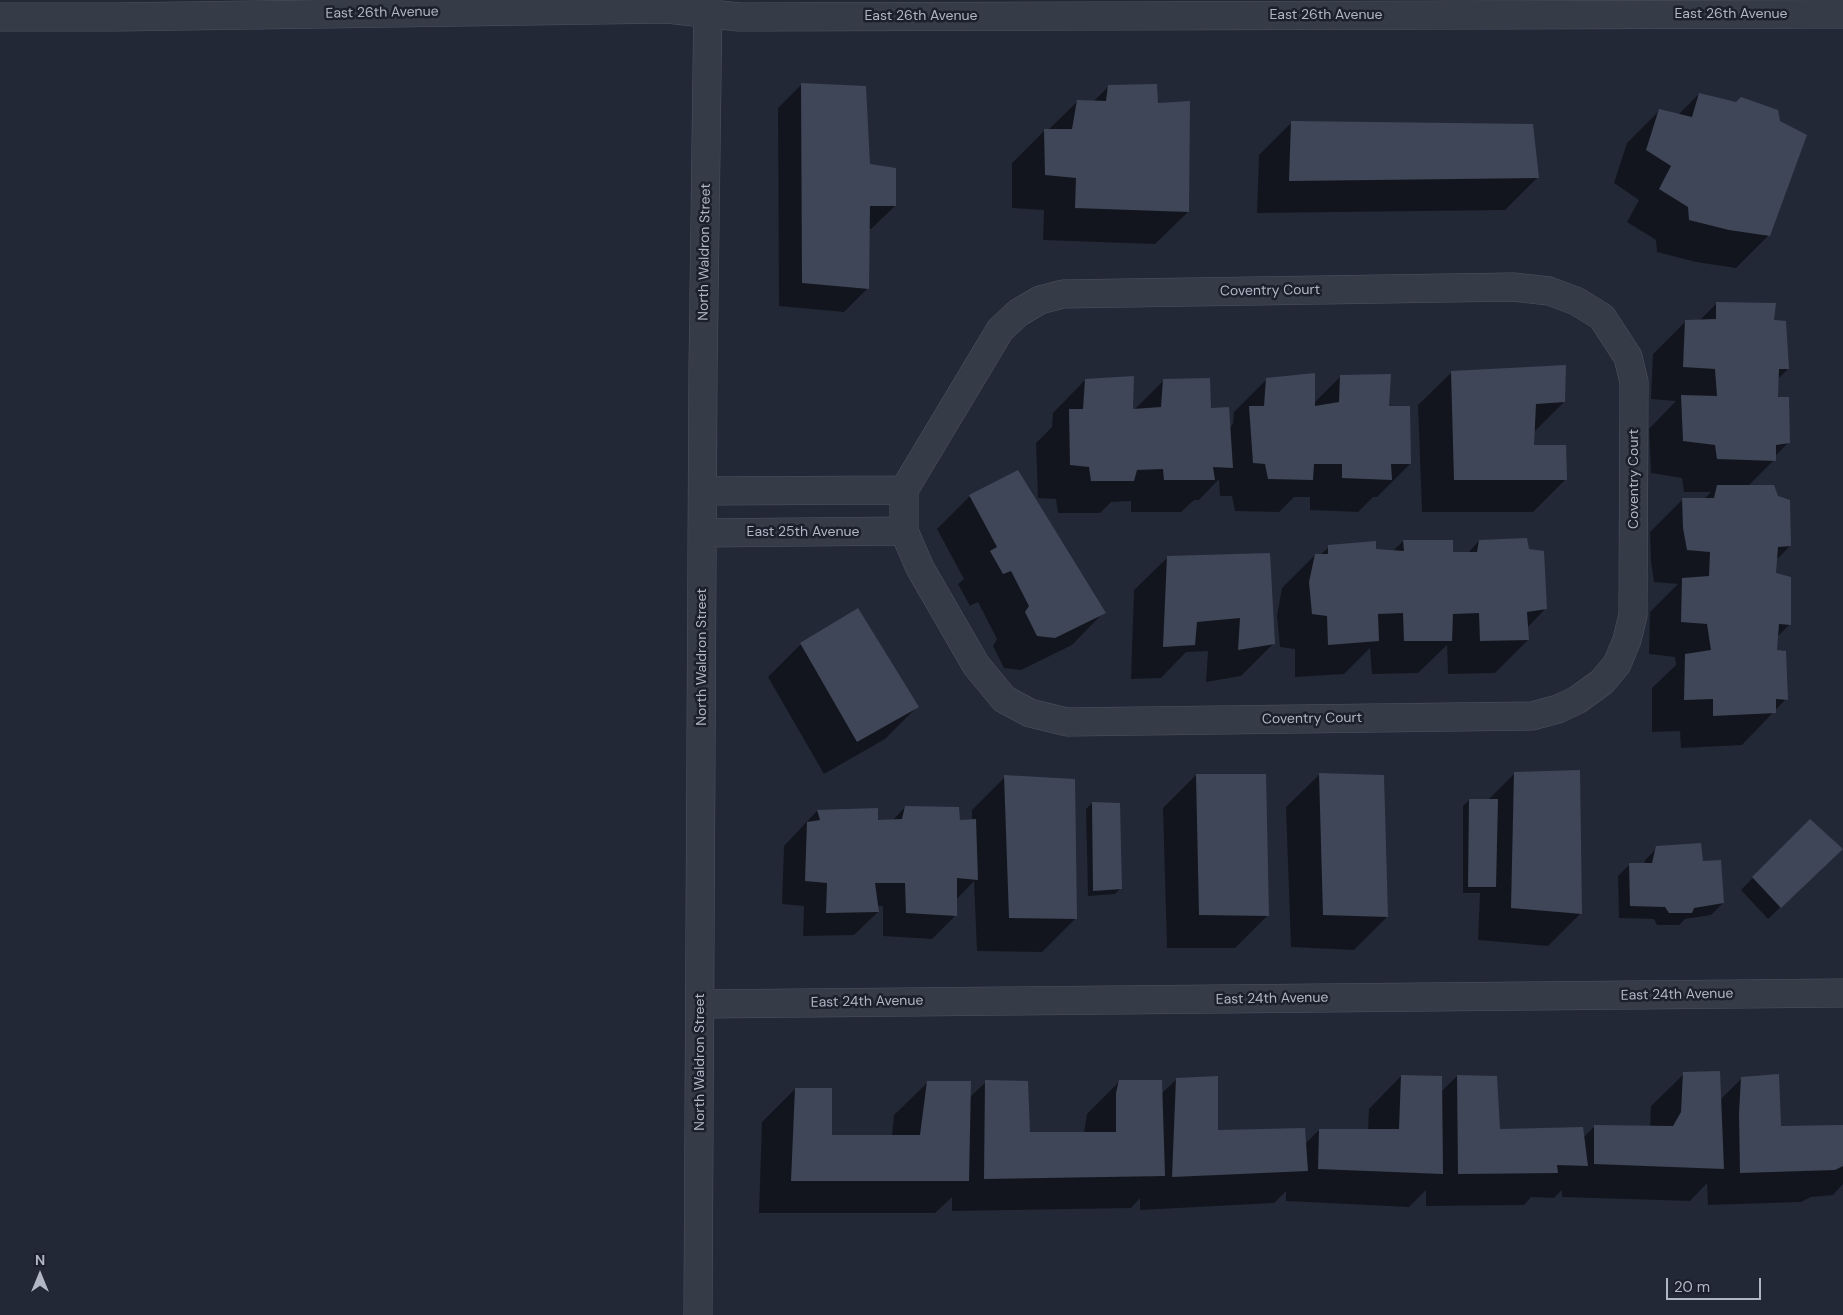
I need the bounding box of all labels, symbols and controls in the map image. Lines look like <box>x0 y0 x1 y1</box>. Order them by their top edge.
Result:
street label: East 26th Avenue <box>325 4 439 22</box>
street label: East 26th Avenue <box>1674 6 1788 22</box>
street label: East 26th Avenue <box>1269 7 1383 23</box>
street label: East 26th Avenue <box>864 8 978 24</box>
street label: North Waldron Street <box>695 183 715 321</box>
street label: Coventry Court <box>1220 282 1320 300</box>
street label: Coventry Court <box>1626 429 1642 529</box>
street label: East 25th Avenue <box>747 524 859 540</box>
street label: North Waldron Street <box>694 588 710 726</box>
street label: Coventry Court <box>1262 710 1362 728</box>
street label: East 24th Avenue <box>1621 986 1733 1004</box>
street label: East 24th Avenue <box>1216 990 1328 1008</box>
street label: North Waldron Street <box>692 993 708 1131</box>
street label: East 24th Avenue <box>811 993 923 1011</box>
north arrow <box>15 1250 65 1300</box>
text: N <box>35 1251 45 1269</box>
scale bar <box>1668 1268 1763 1300</box>
text: 20 m <box>1674 1277 1710 1297</box>

